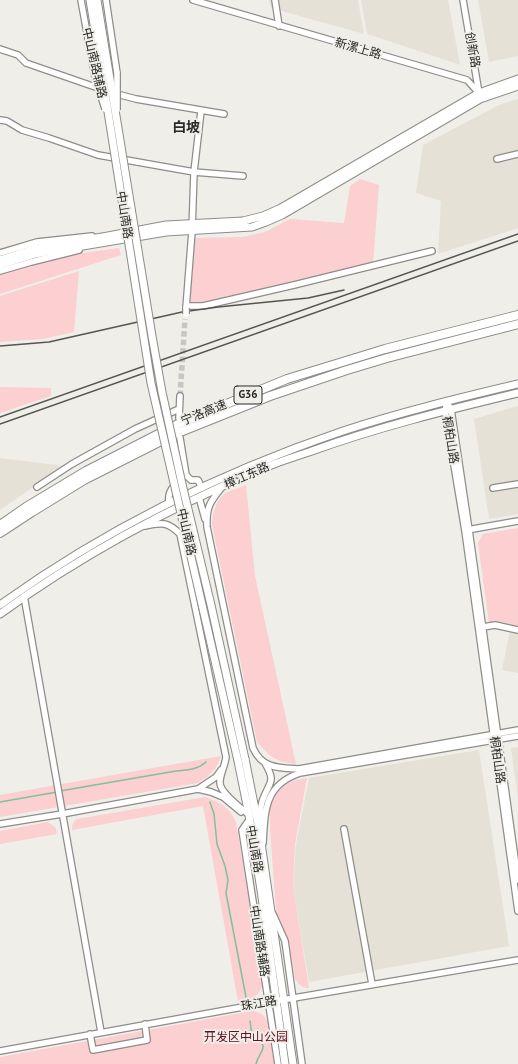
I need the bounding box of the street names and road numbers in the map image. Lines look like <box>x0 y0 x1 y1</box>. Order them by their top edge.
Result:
street label: 中山南路辅路 <box>79 26 109 100</box>
street label: 创新路 <box>462 31 482 69</box>
street label: 新漯上路 <box>333 35 383 63</box>
street label: 中山南路 <box>113 190 135 240</box>
road number: G36 <box>234 386 262 404</box>
street label: 宁洛高速 <box>179 397 229 429</box>
street label: 桐柏山路 <box>439 415 461 465</box>
street label: 樟江东路 <box>222 460 272 492</box>
street label: 中山南路 <box>174 507 198 557</box>
street label: 桐柏山路 <box>487 735 507 785</box>
street label: 中山南路 <box>243 824 265 874</box>
street label: 中山南路辅路 <box>246 904 272 978</box>
street label: 珠江路 <box>240 994 278 1014</box>

